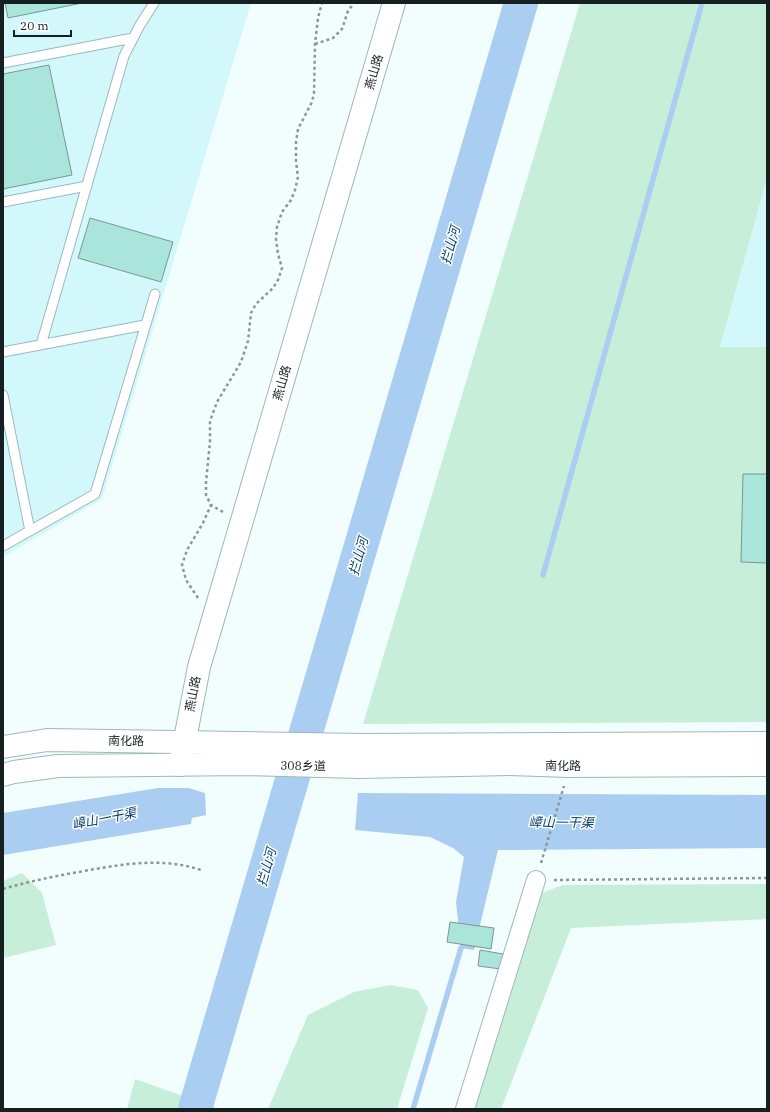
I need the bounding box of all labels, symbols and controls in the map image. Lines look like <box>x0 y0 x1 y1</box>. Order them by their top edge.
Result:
scale bar <box>14 12 71 38</box>
text: 20 m <box>20 18 49 33</box>
street label: 燕山路 <box>361 52 386 91</box>
water label: 拦山河 <box>437 221 465 266</box>
street label: 燕山路 <box>269 363 294 402</box>
water label: 拦山河 <box>345 532 373 577</box>
street label: 燕山路 <box>182 675 203 713</box>
street label: 南化路 <box>108 733 144 748</box>
street label: 308乡道 <box>280 758 326 773</box>
street label: 南化路 <box>545 758 581 773</box>
water label: 嶂山一干渠 <box>71 804 140 833</box>
water label: 嶂山一干渠 <box>528 813 596 832</box>
water label: 拦山河 <box>253 843 281 888</box>

